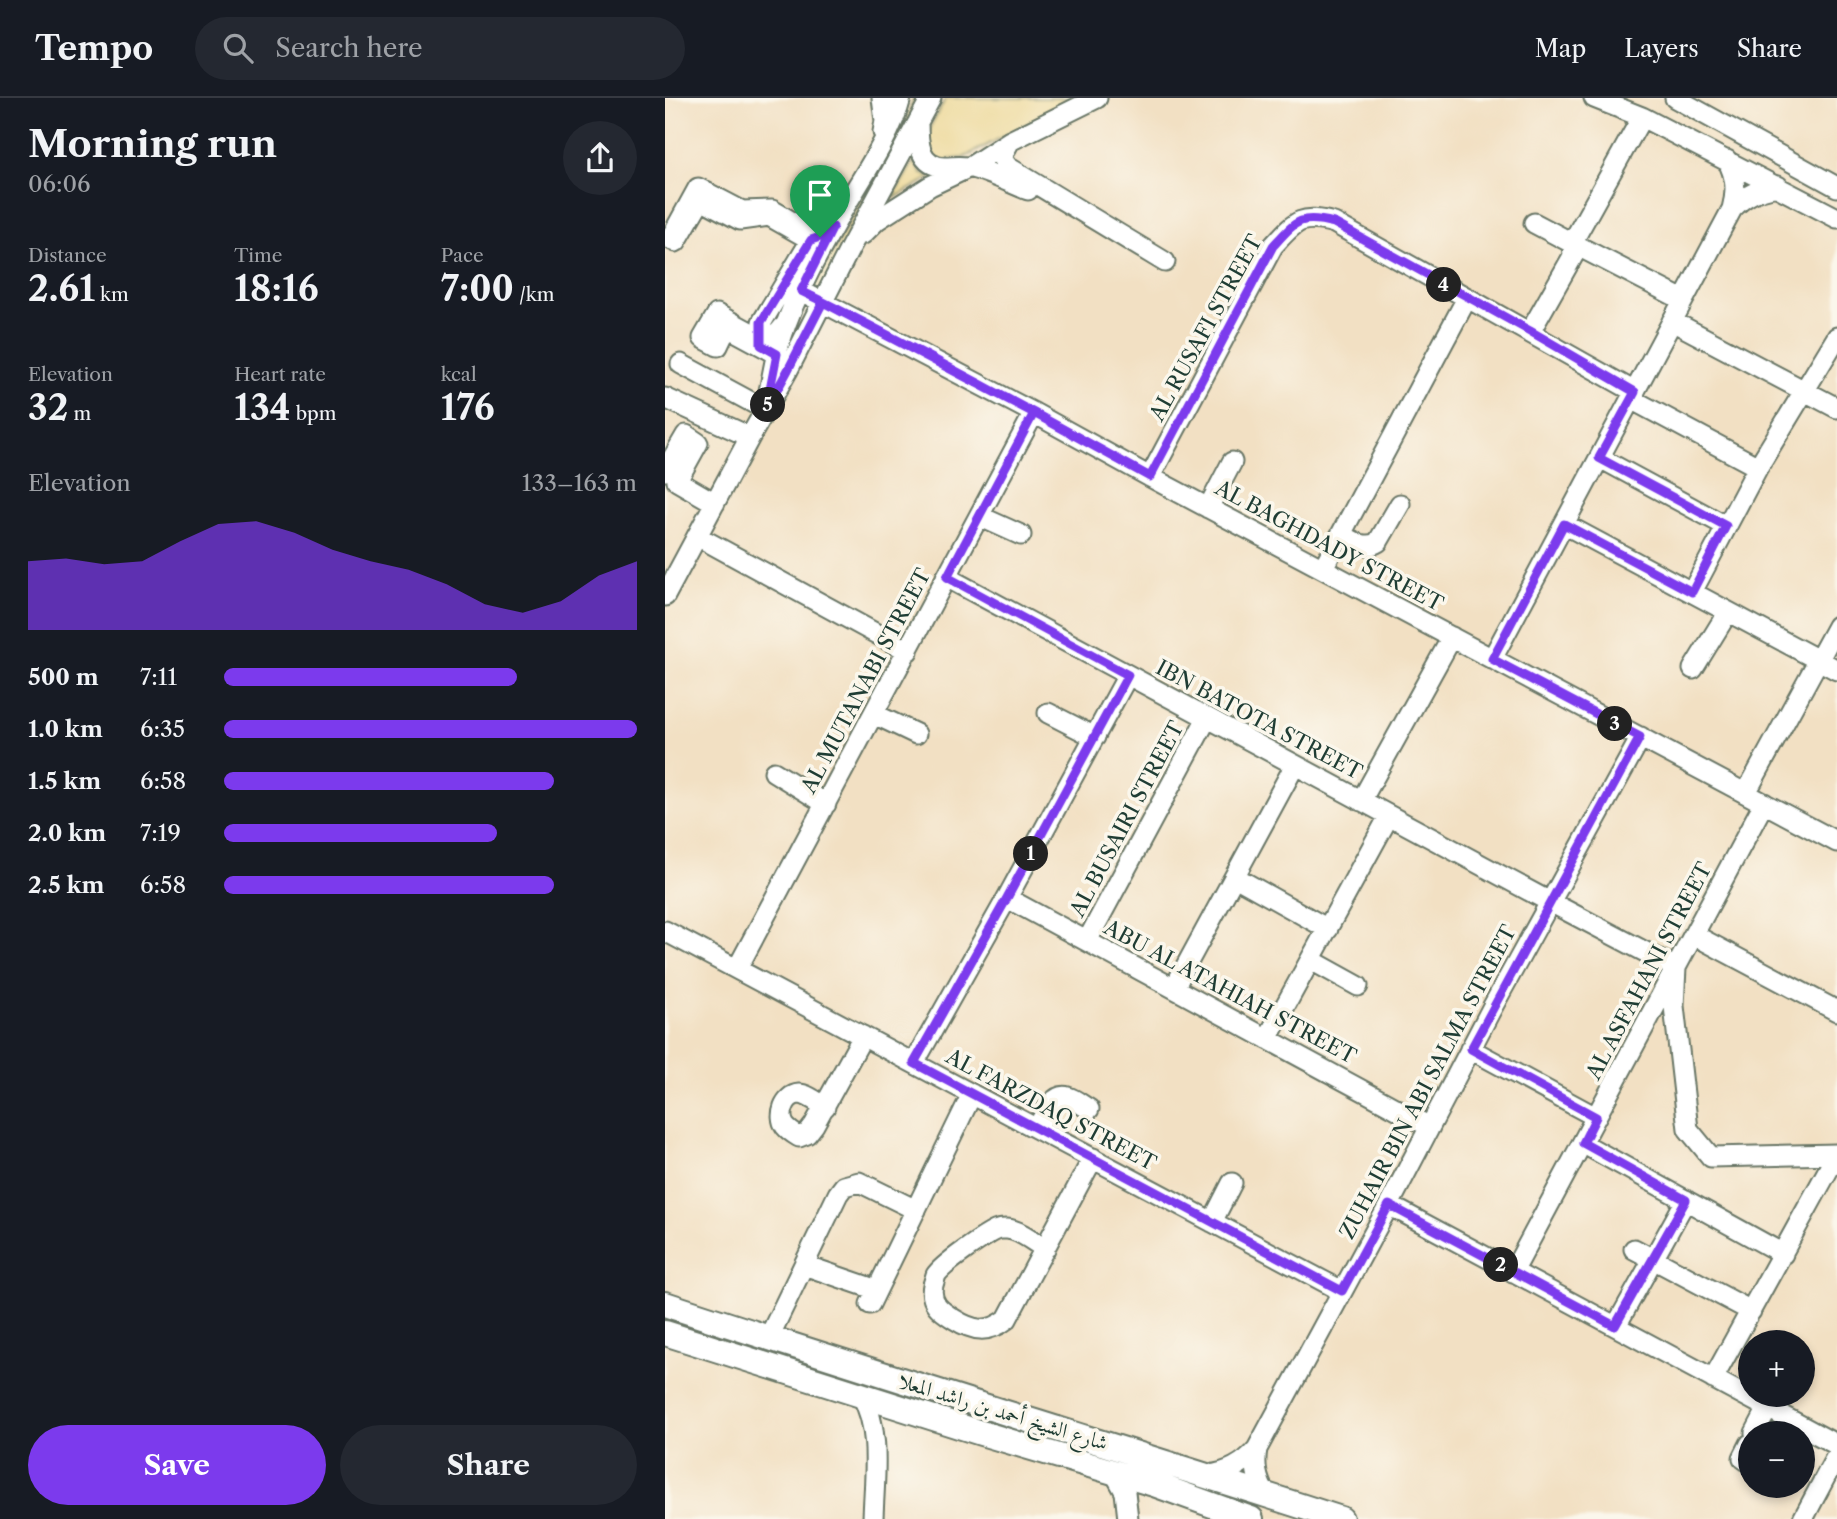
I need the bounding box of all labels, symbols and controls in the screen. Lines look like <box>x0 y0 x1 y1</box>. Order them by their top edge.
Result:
search box <box>195 17 685 80</box>
text: Tempo <box>35 28 153 69</box>
icon: search <box>219 29 257 67</box>
text: Search here <box>275 32 423 64</box>
text: Map <box>1535 34 1586 63</box>
text: Layers <box>1624 34 1699 63</box>
text: Share <box>1737 34 1802 63</box>
text: Morning run <box>28 120 277 167</box>
button: share <box>563 121 637 195</box>
pin <box>790 165 850 237</box>
text: 06:06 <box>28 170 91 198</box>
icon: arrive <box>801 176 839 214</box>
street label: AL RUSAFI STREET <box>1144 230 1267 426</box>
text: Distance <box>28 244 107 267</box>
text: Time <box>234 244 282 267</box>
text: Pace <box>441 244 484 267</box>
text: 2.61 <box>28 267 95 310</box>
text: 18:16 <box>234 267 319 310</box>
text: 7:00 <box>441 267 514 310</box>
pin: 4 <box>1427 268 1461 302</box>
text: 4 <box>1438 273 1449 296</box>
text: km <box>95 283 129 306</box>
text: /km <box>514 283 555 306</box>
text: Elevation <box>28 363 113 386</box>
text: Heart rate <box>234 363 326 386</box>
text: kcal <box>441 363 477 386</box>
text: 32 <box>28 386 68 429</box>
text: 134 <box>234 386 291 429</box>
text: 176 <box>441 386 495 429</box>
pin: 5 <box>751 388 785 422</box>
text: 5 <box>762 393 773 416</box>
text: m <box>68 402 91 425</box>
text: bpm <box>291 402 337 425</box>
text: Elevation <box>28 469 131 497</box>
text: 133–163 m <box>522 469 637 497</box>
street label: AL BAGHDADY STREET <box>1210 474 1448 616</box>
street label: AL MUTANABI STREET <box>795 564 936 798</box>
street label: IBN BATOTA STREET <box>1152 655 1367 785</box>
text: 500 m <box>28 663 99 691</box>
text: 7:11 <box>140 663 177 691</box>
pin: 3 <box>1597 706 1633 742</box>
text: 3 <box>1609 712 1620 735</box>
text: 1.0 km <box>28 715 103 743</box>
text: 6:35 <box>140 715 185 743</box>
street label: AL BUSAIRI STREET <box>1064 716 1189 922</box>
text: 1.5 km <box>28 767 101 795</box>
text: 6:58 <box>140 767 186 795</box>
text: 2.0 km <box>28 819 106 847</box>
text: 7:19 <box>140 819 181 847</box>
pin: 1 <box>1013 836 1049 872</box>
text: 1 <box>1026 842 1035 865</box>
street label: AL ASFAHANI STREET <box>1580 858 1717 1085</box>
text: 2.5 km <box>28 871 104 899</box>
text: 6:58 <box>140 871 186 899</box>
street label: ABU AL ATAHIAH STREET <box>1099 914 1361 1069</box>
street label: ZUHAIR BIN ABI SALMA STREET <box>1334 920 1521 1243</box>
street label: AL FARZDAQ STREET <box>941 1043 1161 1176</box>
pin: 2 <box>1483 1248 1519 1282</box>
text: 2 <box>1495 1253 1506 1276</box>
map controls <box>1738 1330 1815 1498</box>
button: + <box>1738 1330 1815 1407</box>
street label: شارع الشيخ أحمد بن راشد المعلا <box>893 1366 1112 1462</box>
button: − <box>1738 1421 1815 1498</box>
button: Save <box>28 1425 326 1505</box>
button: Share <box>340 1425 637 1505</box>

